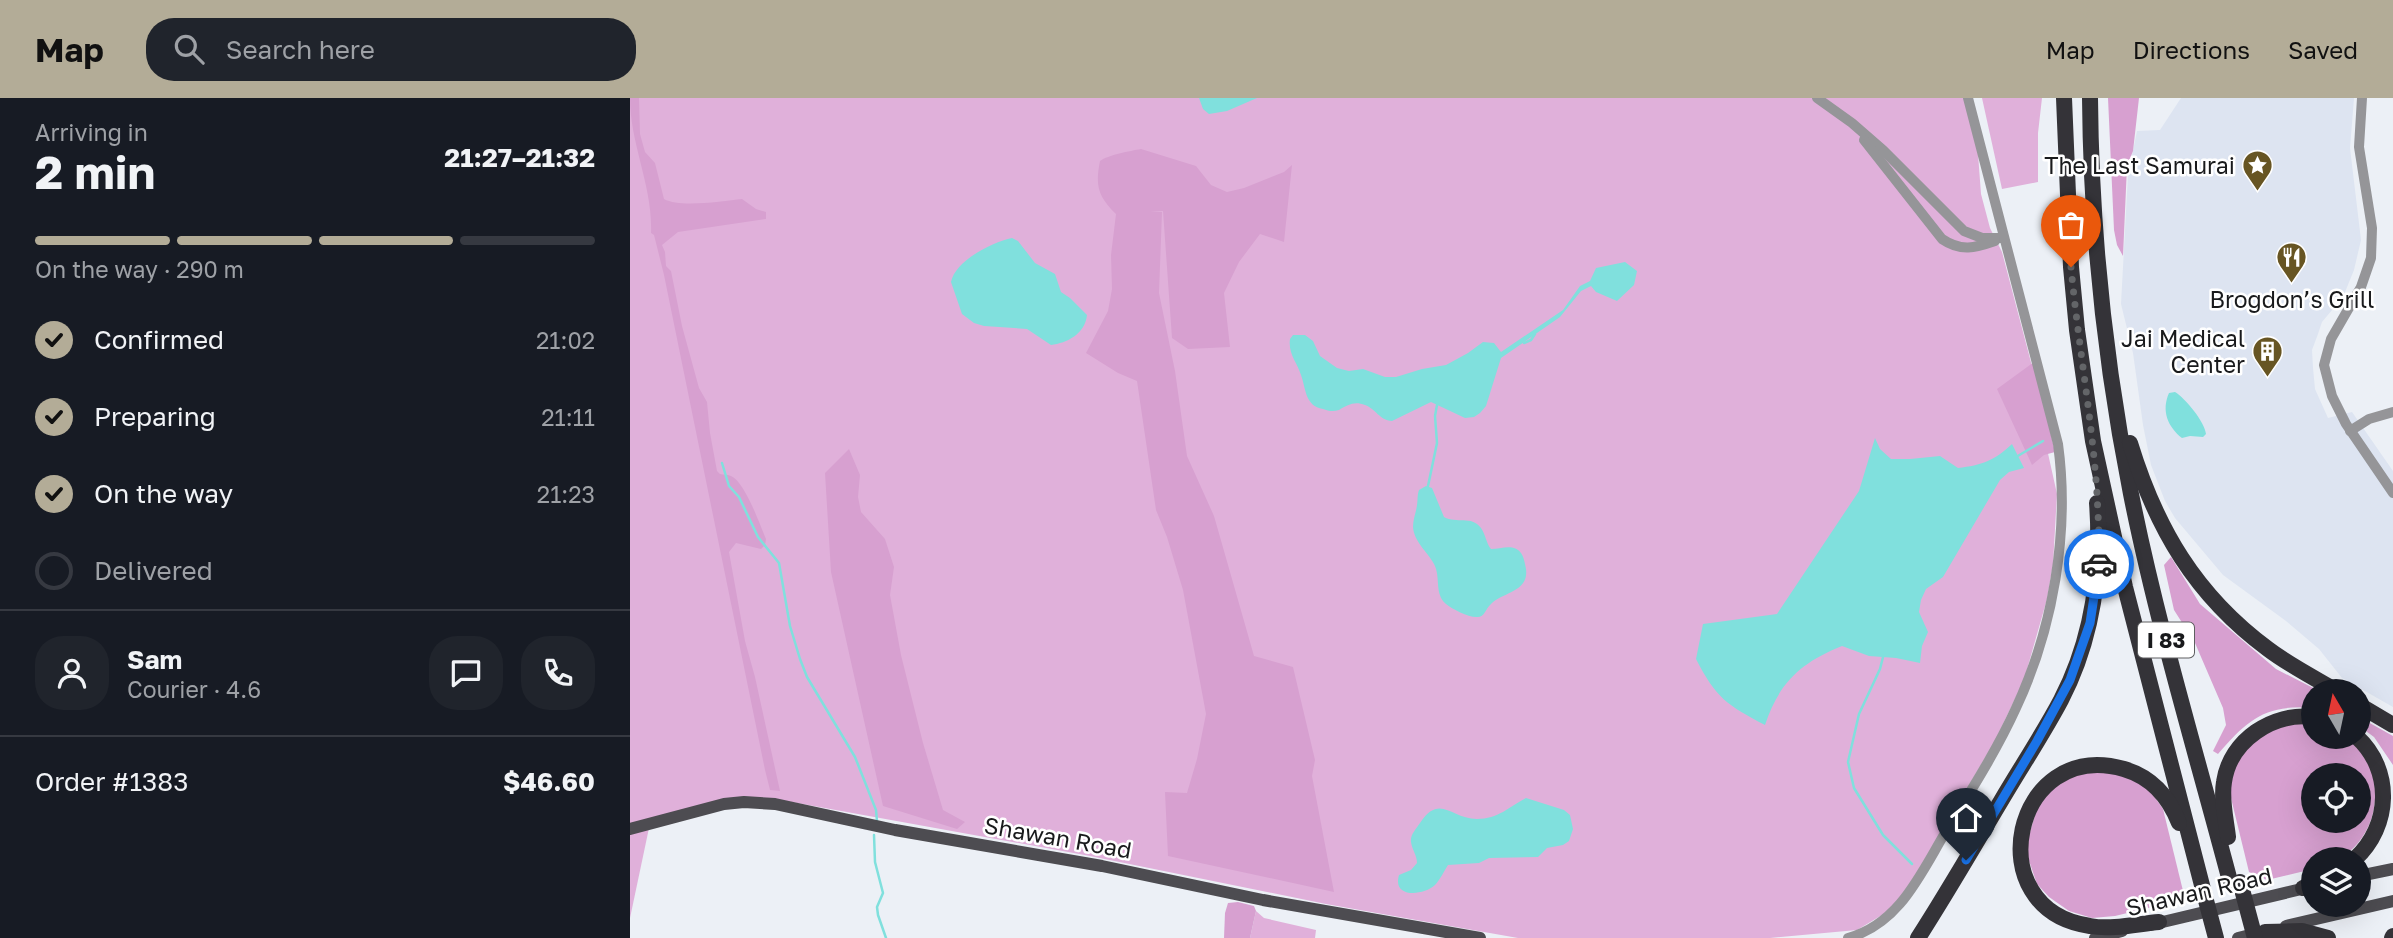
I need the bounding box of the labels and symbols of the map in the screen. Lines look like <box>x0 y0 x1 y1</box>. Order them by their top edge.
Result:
place icon: The Last Samurai <box>2241 148 2275 192</box>
place label: The Last Samurai <box>2044 151 2235 179</box>
pin <box>2041 195 2101 267</box>
restaurant icon: Brogdon’s Grill <box>2275 241 2309 285</box>
place label: Brogdon’s Grill <box>2210 285 2374 313</box>
place label: Jai Medical Center <box>2121 324 2245 378</box>
building icon: Jai Medical Center <box>2251 334 2285 378</box>
courier <box>2064 529 2134 599</box>
road number: I 83 <box>2138 622 2194 658</box>
north arrow <box>2301 679 2371 749</box>
pin <box>1936 788 1996 860</box>
street label: Shawan Road <box>982 810 1134 864</box>
street label: Shawan Road <box>2123 861 2275 921</box>

